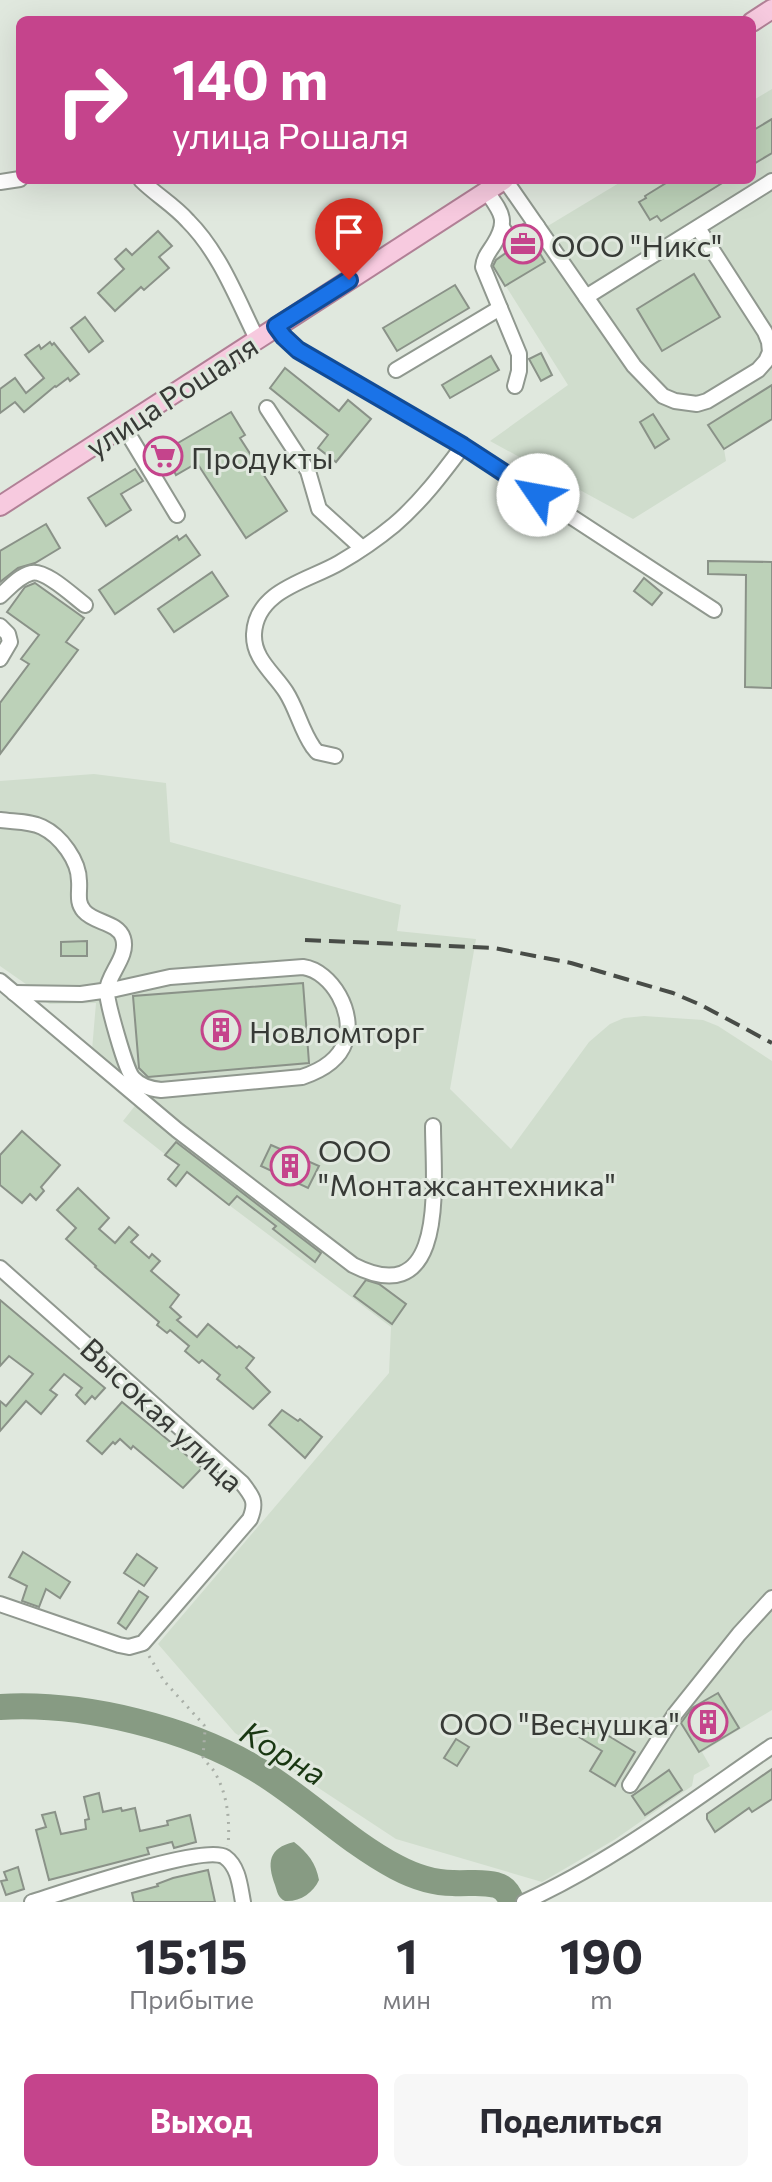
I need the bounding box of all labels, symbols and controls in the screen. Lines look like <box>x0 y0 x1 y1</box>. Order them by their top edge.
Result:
text: 140 m <box>172 43 328 112</box>
icon: right <box>40 48 144 152</box>
text: улица Рошаля <box>172 112 409 156</box>
pin <box>315 198 383 280</box>
icon: arrive <box>327 210 371 254</box>
office icon: ООО "Никс" <box>502 223 544 265</box>
place label: ООО "Никс" <box>551 226 722 263</box>
street label: улица Рошаля <box>78 326 264 464</box>
supermarket icon: Продукты <box>142 435 184 477</box>
place label: Продукты <box>191 438 333 475</box>
position arrow <box>496 453 580 537</box>
building icon: Новломторг <box>200 1009 242 1051</box>
place label: Новломторг <box>249 1012 424 1049</box>
place label: ООО "Монтажсантехника" <box>318 1131 616 1202</box>
building icon: ООО "Монтажсантехника" <box>269 1145 311 1187</box>
street label: Высокая улица <box>74 1329 252 1499</box>
building icon: ООО "Веснушка" <box>687 1701 729 1743</box>
place label: ООО "Веснушка" <box>439 1704 680 1741</box>
water label: Корна <box>234 1711 334 1793</box>
text: 15:15 <box>135 1925 247 1984</box>
text: 1 <box>396 1925 418 1984</box>
text: 190 <box>560 1925 643 1984</box>
text: Прибытие <box>129 1983 254 2014</box>
text: мин <box>383 1983 431 2014</box>
text: m <box>590 1983 613 2014</box>
button: Выход <box>24 2074 378 2166</box>
button: Поделиться <box>394 2074 748 2166</box>

